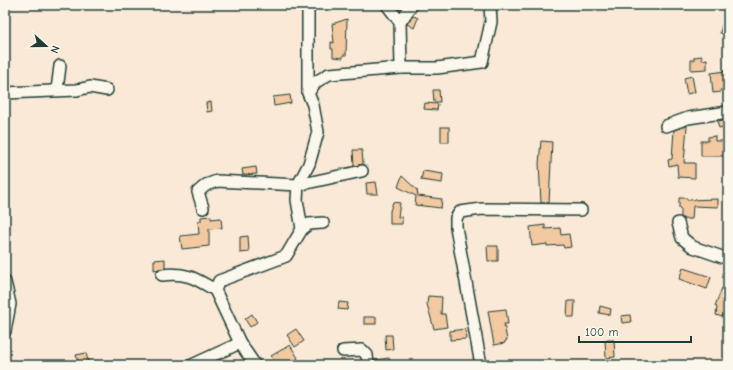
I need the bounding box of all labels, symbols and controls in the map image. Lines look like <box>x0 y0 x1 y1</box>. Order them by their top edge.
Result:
north arrow <box>26 26 66 66</box>
text: N <box>48 44 62 55</box>
scale bar <box>579 318 691 344</box>
text: 100 m <box>585 325 618 339</box>

